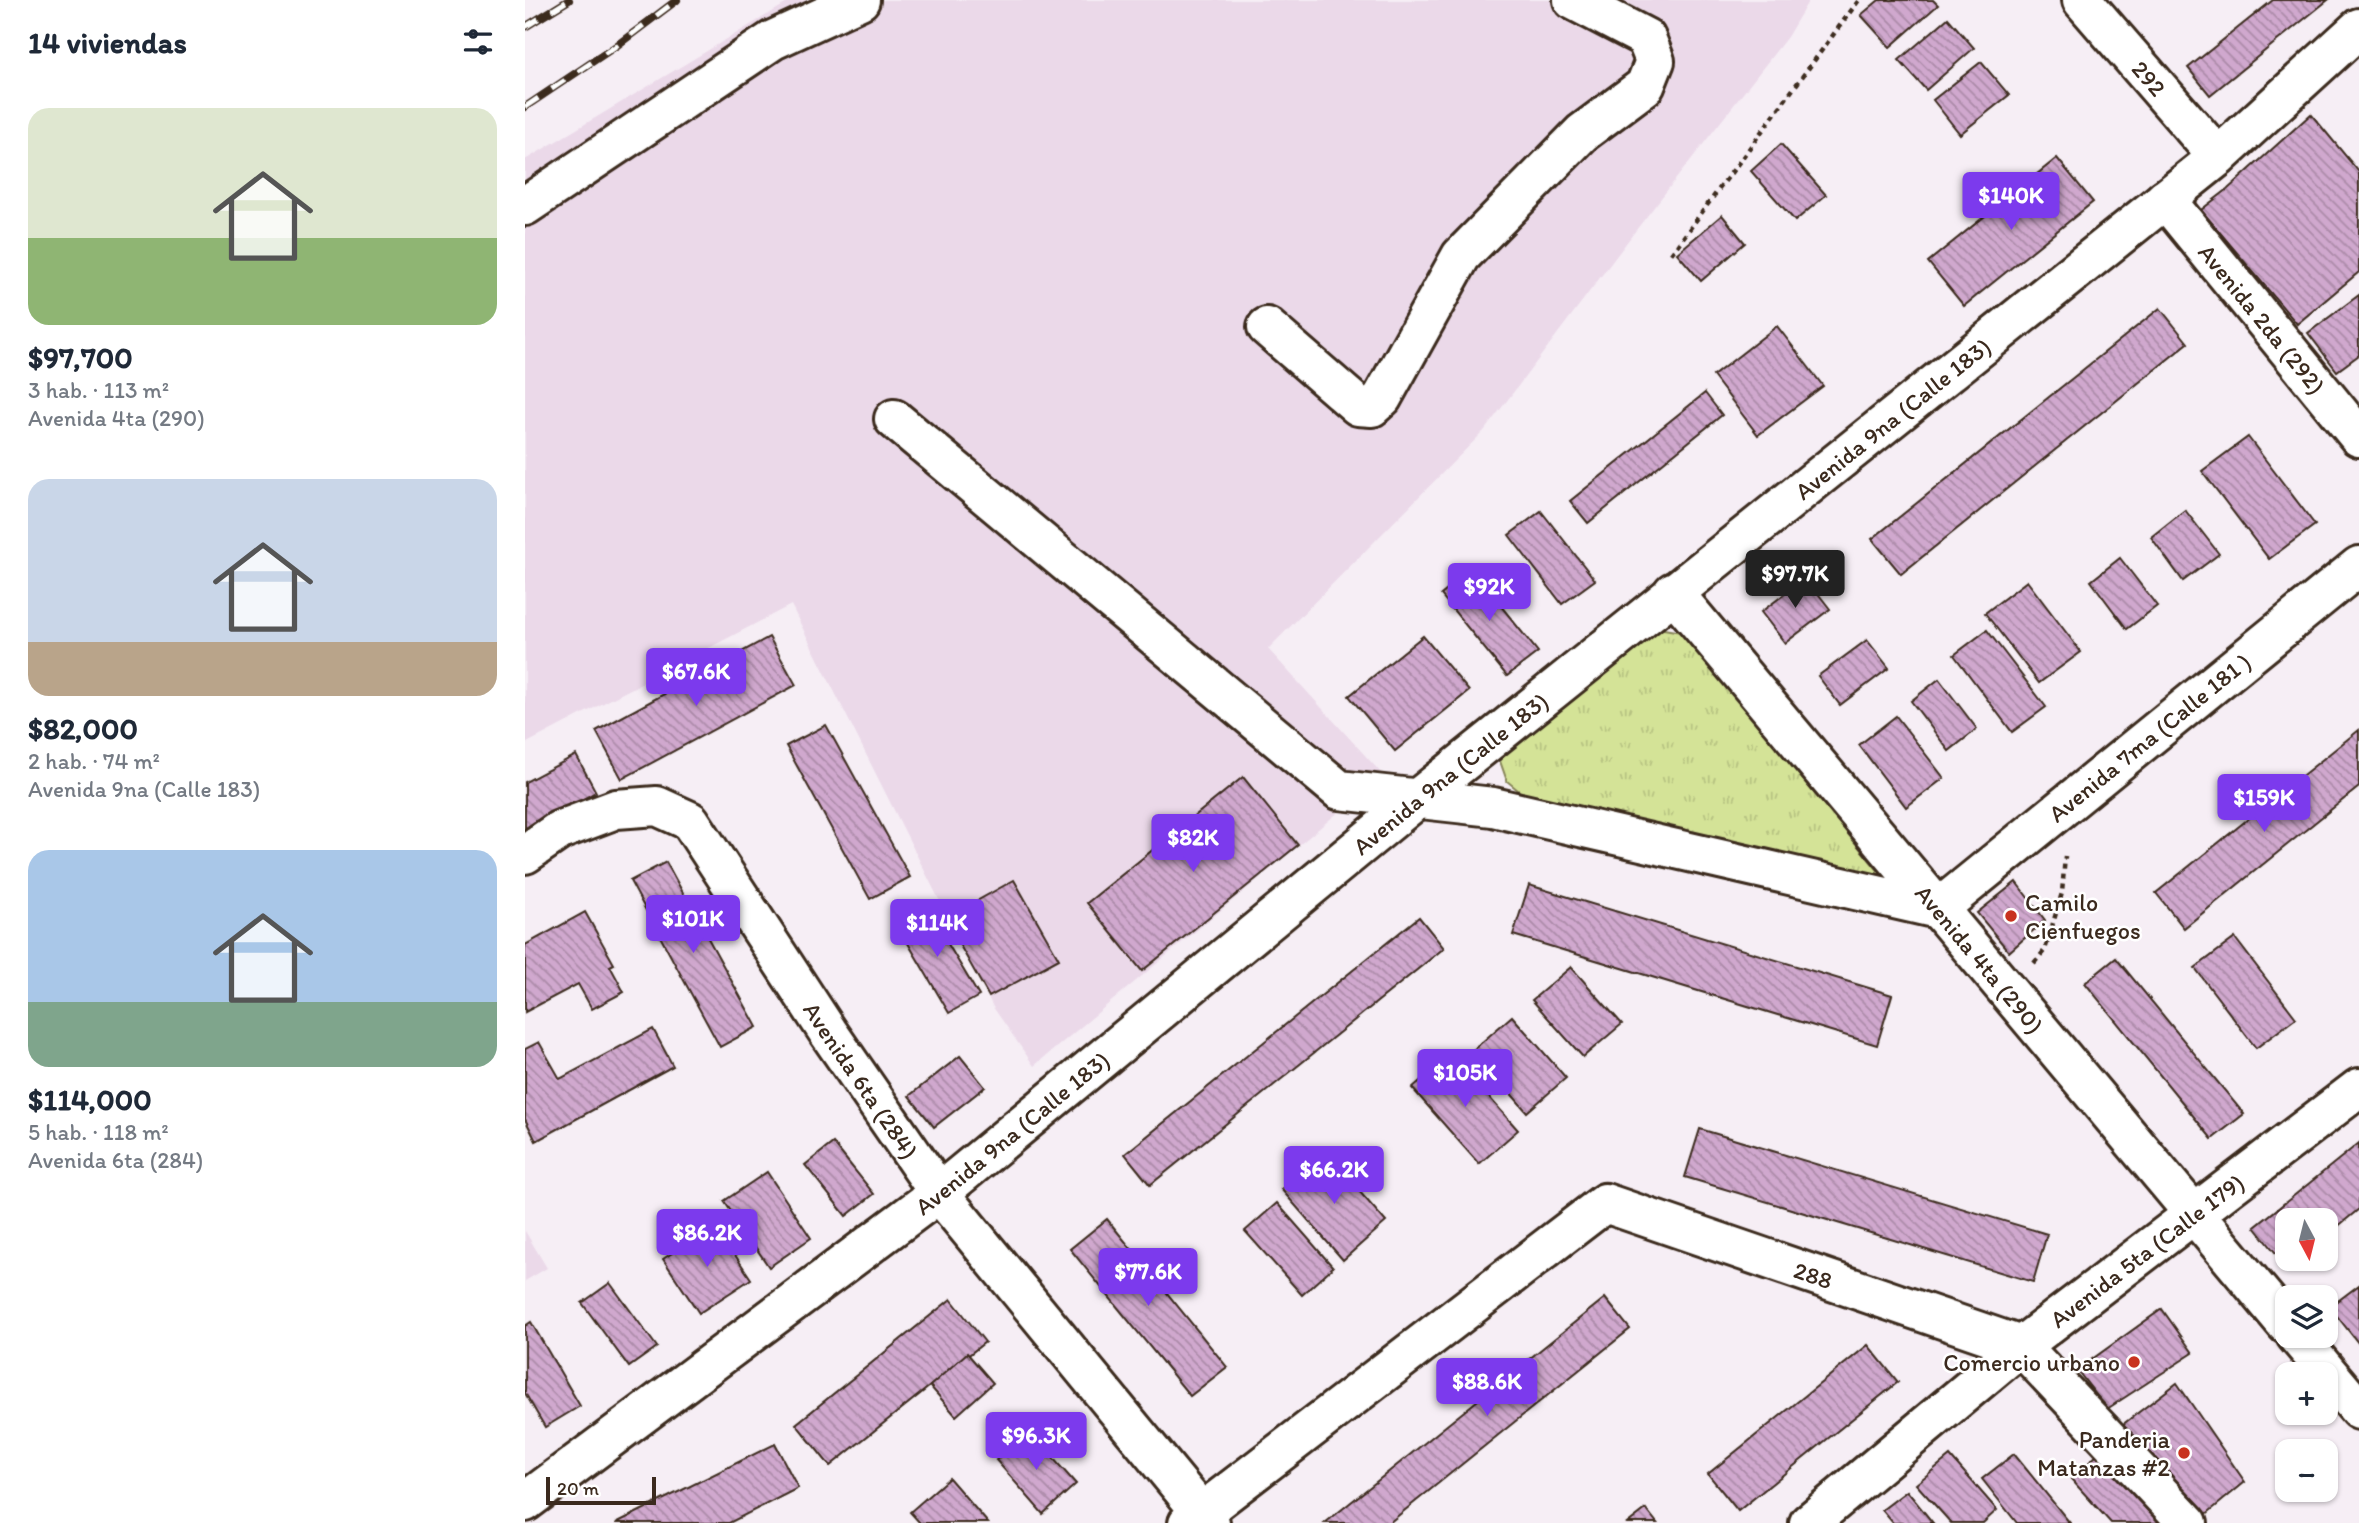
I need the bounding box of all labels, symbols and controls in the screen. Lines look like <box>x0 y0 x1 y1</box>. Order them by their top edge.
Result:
icon: filters <box>459 23 497 61</box>
text: 14 viviendas <box>28 24 187 61</box>
street label: 292 <box>2126 54 2173 102</box>
icon: home <box>200 153 326 279</box>
pin: $140K <box>1962 173 2060 232</box>
text: $140K <box>1978 181 2044 209</box>
street label: Avenida 2da (292) <box>2193 238 2332 399</box>
street label: Avenida 9na (Calle 183) <box>1789 331 1996 505</box>
text: $97,700 <box>28 339 133 376</box>
text: 3 hab. · 113 m² <box>28 376 169 404</box>
text: Avenida 4ta (290) <box>28 404 205 432</box>
icon: home <box>200 524 326 650</box>
pin: $97.7K <box>1738 550 1852 610</box>
text: $97.7K <box>1762 559 1828 587</box>
pin: $92K <box>1448 564 1530 623</box>
text: $92K <box>1464 572 1514 600</box>
street label: Avenida 7ma (Calle 181 ) <box>2042 646 2256 828</box>
pin: $67.6K <box>639 648 753 708</box>
text: $67.6K <box>662 657 730 685</box>
street label: Avenida 9na (Calle 183) <box>1347 686 1553 861</box>
text: $82,000 <box>28 710 138 747</box>
text: 2 hab. · 74 m² <box>28 747 160 775</box>
pin: $159K <box>2215 774 2313 834</box>
text: Avenida 9na (Calle 183) <box>28 775 260 803</box>
text: $159K <box>2233 783 2295 811</box>
pin: $82K <box>1152 814 1234 874</box>
text: $82K <box>1167 823 1219 851</box>
street label: Avenida 4ta (290) <box>1910 878 2050 1038</box>
place label: Camilo Cienfuegos <box>2025 888 2141 945</box>
icon: home <box>200 895 326 1021</box>
pin: $101K <box>644 895 742 955</box>
pin: $114K <box>888 900 986 959</box>
text: $101K <box>662 904 724 932</box>
text: $114K <box>906 908 968 936</box>
marker: Camilo Cienfuegos <box>2003 908 2019 924</box>
street label: Avenida 6ta (284) <box>798 996 925 1164</box>
street label: Avenida 9na (Calle 183) <box>909 1045 1115 1221</box>
pin: $105K <box>1416 1050 1514 1109</box>
text: $105K <box>1433 1058 1497 1086</box>
text: $114,000 <box>28 1081 152 1118</box>
text: 5 hab. · 118 m² <box>28 1118 169 1146</box>
text: Avenida 6ta (284) <box>28 1146 203 1174</box>
pin: $66.2K <box>1277 1146 1391 1206</box>
text: $66.2K <box>1300 1155 1368 1183</box>
street label: Avenida 5ta (Calle 179) <box>2044 1167 2249 1333</box>
north arrow <box>2275 1208 2338 1270</box>
map controls <box>2275 1208 2338 1502</box>
pin: $86.2K <box>650 1210 764 1269</box>
text: $86.2K <box>673 1218 741 1246</box>
pin: $77.6K <box>1091 1248 1205 1308</box>
street label: 288 <box>1790 1255 1837 1295</box>
text: $77.6K <box>1115 1257 1182 1285</box>
button: layers <box>2275 1285 2338 1348</box>
place label: Comercio urbano <box>1943 1348 2120 1377</box>
marker: Comercio urbano <box>2126 1354 2142 1370</box>
pin: $88.6K <box>1430 1358 1544 1418</box>
button: + <box>2275 1362 2338 1425</box>
text: $88.6K <box>1452 1367 1522 1395</box>
pin: $96.3K <box>979 1412 1093 1472</box>
text: $96.3K <box>1002 1421 1070 1449</box>
place label: Panderia Matanzas #2 <box>2037 1425 2170 1482</box>
button: − <box>2275 1439 2338 1502</box>
marker: Panderia Matanzas #2 <box>2176 1445 2192 1461</box>
scale bar <box>546 1474 656 1506</box>
text: 20 m <box>557 1477 599 1500</box>

